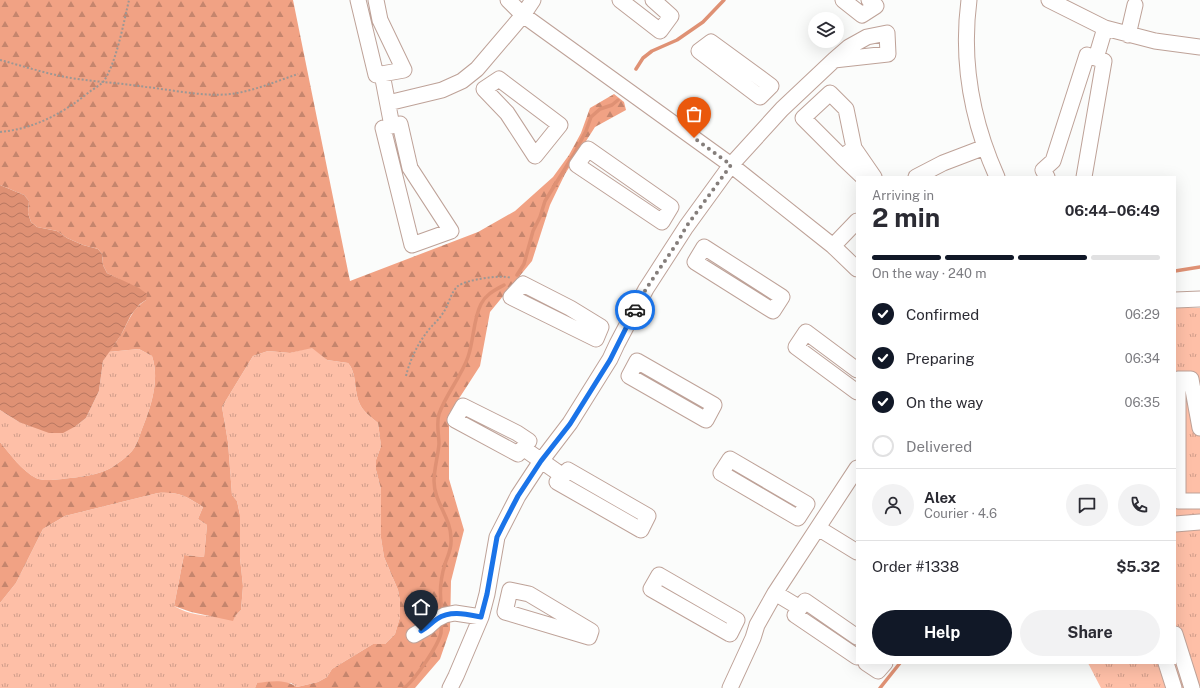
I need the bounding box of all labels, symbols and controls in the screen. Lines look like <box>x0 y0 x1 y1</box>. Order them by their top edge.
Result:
map controls <box>808 12 844 48</box>
button: layers <box>808 12 844 48</box>
pin <box>677 97 711 138</box>
icon: bag <box>683 103 705 125</box>
text: Arriving in <box>872 188 934 203</box>
text: 2 min <box>872 202 940 233</box>
text: 06:44–06:49 <box>1065 202 1160 219</box>
text: On the way · 240 m <box>872 266 986 281</box>
courier <box>615 290 655 330</box>
icon: car <box>624 299 646 321</box>
icon: check <box>872 303 894 325</box>
text: Confirmed <box>906 306 979 323</box>
text: 06:29 <box>1125 307 1160 322</box>
icon: check <box>872 347 894 369</box>
text: Preparing <box>906 350 975 367</box>
text: 06:34 <box>1125 351 1160 366</box>
icon: check <box>872 391 894 413</box>
text: On the way <box>906 394 983 411</box>
text: 06:35 <box>1125 395 1160 410</box>
text: Delivered <box>906 438 972 455</box>
button: person <box>872 484 914 526</box>
button: chat <box>1066 484 1108 526</box>
button: phone <box>1118 484 1160 526</box>
text: Alex <box>924 489 956 506</box>
text: Courier · 4.6 <box>924 506 997 521</box>
text: Order #1338 <box>872 558 959 575</box>
text: $5.32 <box>1116 558 1160 575</box>
pin <box>404 590 438 631</box>
icon: home <box>410 596 432 618</box>
button: Help <box>872 610 1012 656</box>
button: Share <box>1020 610 1160 656</box>

